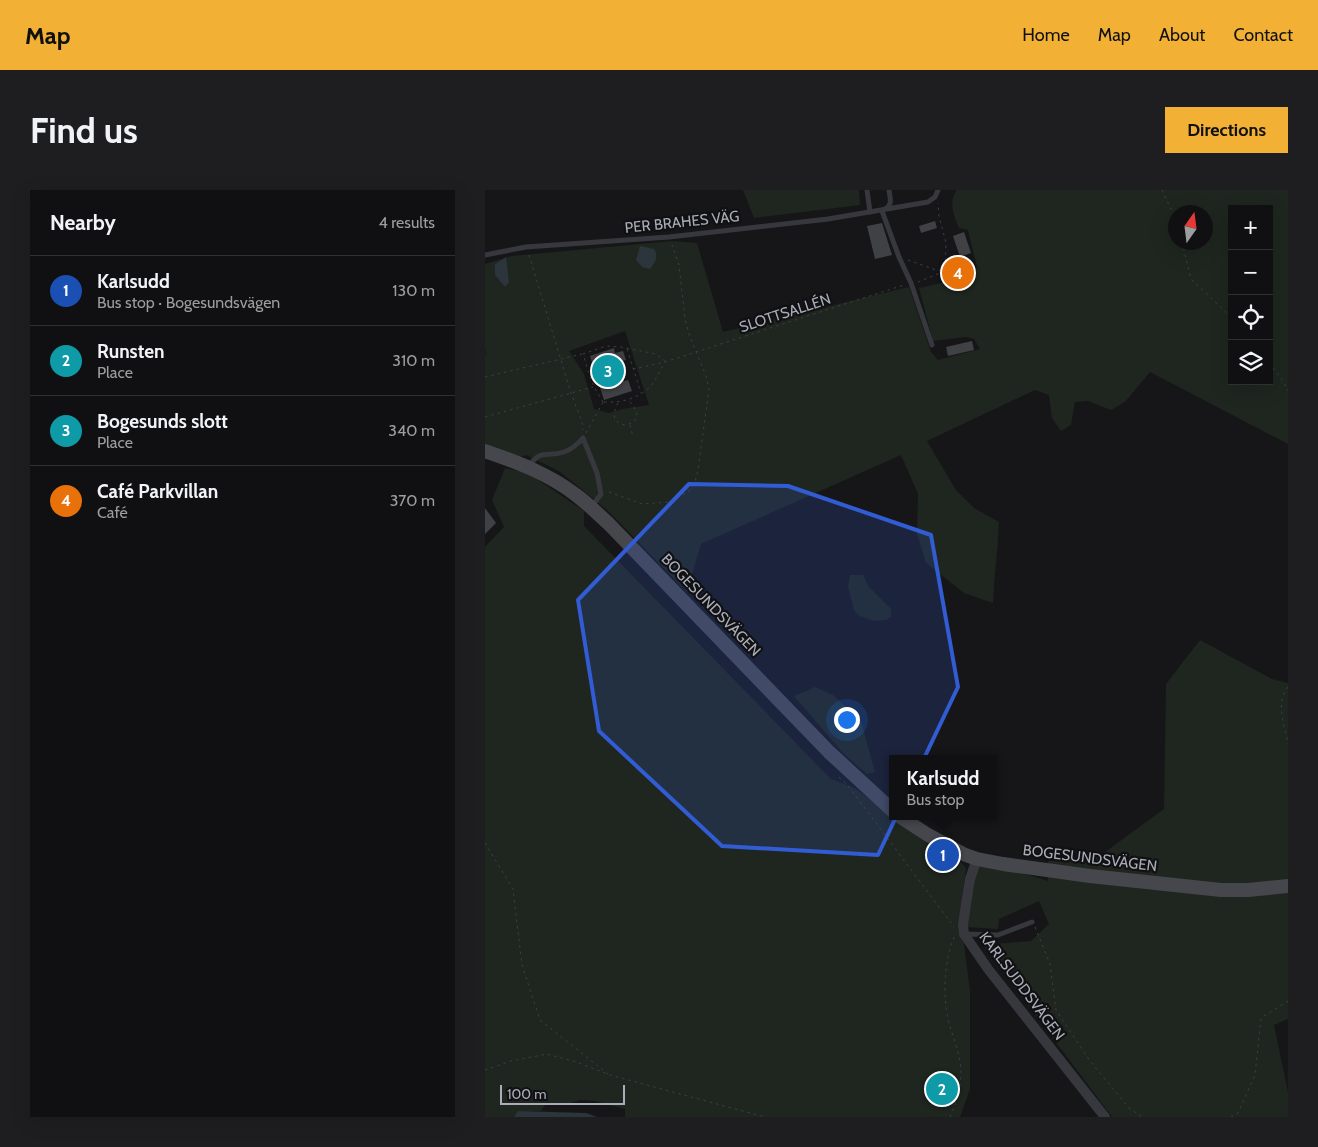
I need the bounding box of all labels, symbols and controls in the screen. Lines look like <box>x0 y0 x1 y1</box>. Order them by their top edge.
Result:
text: Map <box>25 21 71 50</box>
text: Home <box>1022 24 1070 46</box>
text: Map <box>1098 24 1131 46</box>
text: About <box>1159 24 1205 46</box>
text: Contact <box>1233 24 1293 46</box>
button: Directions <box>1165 107 1288 153</box>
text: Find us <box>30 109 138 152</box>
north arrow <box>1168 205 1213 250</box>
map controls <box>1228 205 1273 385</box>
button: + <box>1228 205 1273 250</box>
street label: PER BRAHES VÄG <box>624 207 740 237</box>
text: Nearby <box>50 210 116 235</box>
text: 4 results <box>378 213 435 232</box>
button: − <box>1228 250 1273 295</box>
pin: 4 <box>942 254 974 292</box>
text: Karlsudd <box>97 270 170 293</box>
text: 1 <box>63 281 69 300</box>
text: 130 m <box>392 281 435 300</box>
street label: SLOTTSALLÉN <box>737 289 833 336</box>
text: Bus stop · Bogesundsvägen <box>97 293 280 312</box>
button: locate <box>1228 295 1273 340</box>
text: Runsten <box>97 340 164 363</box>
button: layers <box>1228 340 1273 385</box>
text: 2 <box>62 351 70 370</box>
text: 310 m <box>392 351 435 370</box>
pin: 3 <box>592 352 624 390</box>
text: Place <box>97 363 133 382</box>
text: Bogesunds slott <box>97 410 228 433</box>
text: 3 <box>62 421 70 440</box>
text: 340 m <box>388 421 435 440</box>
text: Place <box>97 433 133 452</box>
text: Café Parkvillan <box>97 480 218 503</box>
text: 4 <box>61 491 71 510</box>
text: 370 m <box>390 491 435 510</box>
text: Café <box>97 503 128 522</box>
street label: BOGESUNDSVÄGEN <box>658 550 764 660</box>
your location <box>834 707 860 733</box>
popup <box>889 755 997 820</box>
text: Karlsudd <box>907 767 979 790</box>
text: Bus stop <box>907 790 964 809</box>
pin: 1 <box>927 836 959 874</box>
street label: BOGESUNDSVÄGEN <box>1022 841 1158 875</box>
street label: KARLSUDDSVÄGEN <box>975 928 1069 1044</box>
pin: 2 <box>926 1070 958 1108</box>
scale bar <box>500 1082 625 1105</box>
text: 100 m <box>507 1085 547 1103</box>

